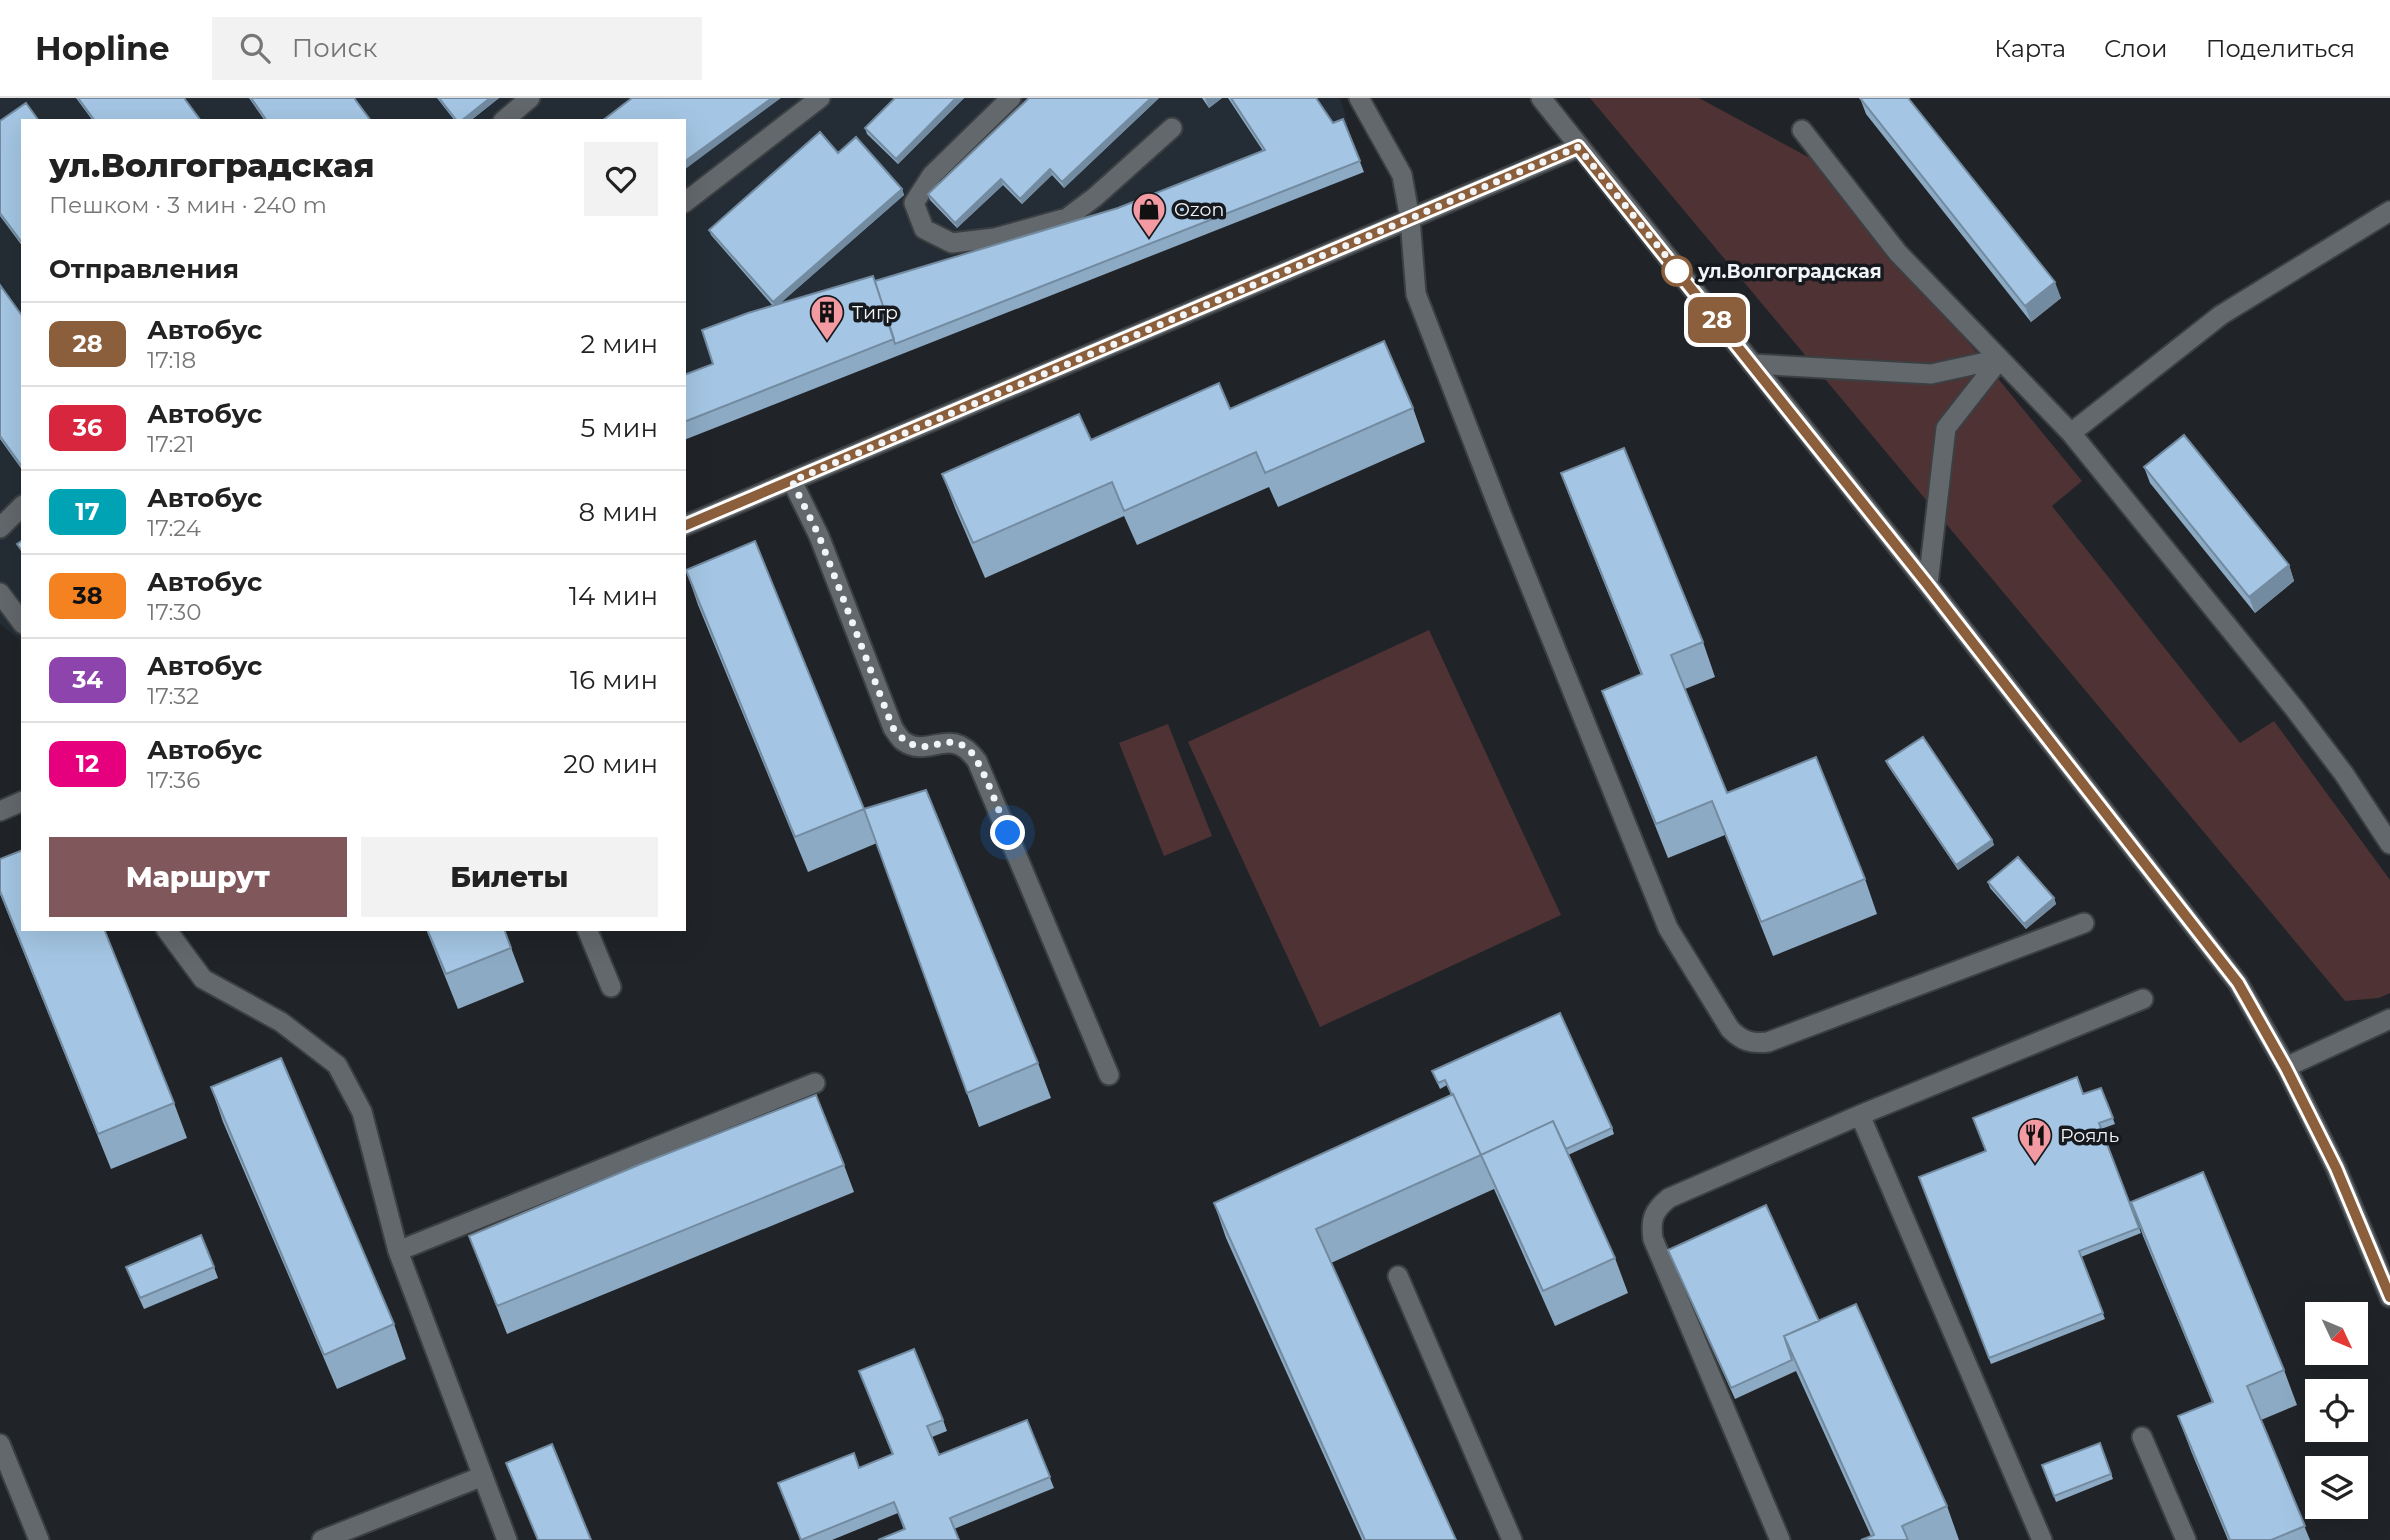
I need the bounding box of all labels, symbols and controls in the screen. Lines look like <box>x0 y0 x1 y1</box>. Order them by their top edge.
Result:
search box <box>212 17 702 80</box>
text: Hopline <box>35 28 170 68</box>
icon: search <box>236 29 274 67</box>
text: Поиск <box>292 32 377 64</box>
text: Карта <box>1994 34 2066 63</box>
text: Слои <box>2104 34 2168 63</box>
text: Поделиться <box>2206 34 2355 63</box>
button: heart <box>584 142 658 216</box>
text: ул.Волгоградская <box>49 145 375 185</box>
shop icon: Ozon <box>1130 190 1168 239</box>
text: Пешком · 3 мин · 240 m <box>49 191 327 219</box>
place label: Ozon <box>1174 198 1224 221</box>
text: Отправления <box>49 253 239 285</box>
marker: ул.Волгоградская <box>1662 256 1692 286</box>
place label: ул.Волгоградская <box>1697 260 1882 283</box>
building icon: Тигр <box>808 293 846 342</box>
line badge: 28 <box>1686 297 1748 343</box>
place label: Тигр <box>852 301 898 324</box>
text: 28 <box>1702 305 1732 334</box>
text: Автобус <box>147 314 262 346</box>
text: 2 мин <box>580 328 658 360</box>
text: 28 <box>73 329 103 358</box>
text: 17:18 <box>147 346 196 374</box>
text: Автобус <box>147 398 262 430</box>
text: 5 мин <box>580 412 658 444</box>
text: 36 <box>73 413 102 442</box>
text: 17:21 <box>147 430 195 458</box>
text: Автобус <box>147 482 262 514</box>
text: 8 мин <box>579 496 658 528</box>
text: 17 <box>75 497 100 526</box>
text: 17:24 <box>147 514 201 542</box>
text: Автобус <box>147 566 262 598</box>
text: 14 мин <box>569 580 658 612</box>
text: 38 <box>72 581 103 610</box>
text: 17:30 <box>147 598 201 626</box>
text: Автобус <box>147 650 262 682</box>
text: 16 мин <box>570 664 658 696</box>
text: 34 <box>72 665 103 694</box>
text: 17:32 <box>147 682 199 710</box>
text: Автобус <box>147 734 262 766</box>
text: 20 мин <box>563 748 658 780</box>
text: 12 <box>76 749 99 778</box>
text: 17:36 <box>147 766 200 794</box>
your location <box>990 815 1025 850</box>
button: Маршрут <box>49 837 347 917</box>
button: Билеты <box>361 837 658 917</box>
restaurant icon: Рояль <box>2016 1116 2054 1165</box>
place label: Рояль <box>2060 1124 2120 1147</box>
north arrow <box>2305 1302 2368 1365</box>
map controls <box>2305 1302 2368 1519</box>
button: locate <box>2305 1379 2368 1442</box>
button: layers <box>2305 1456 2368 1519</box>

